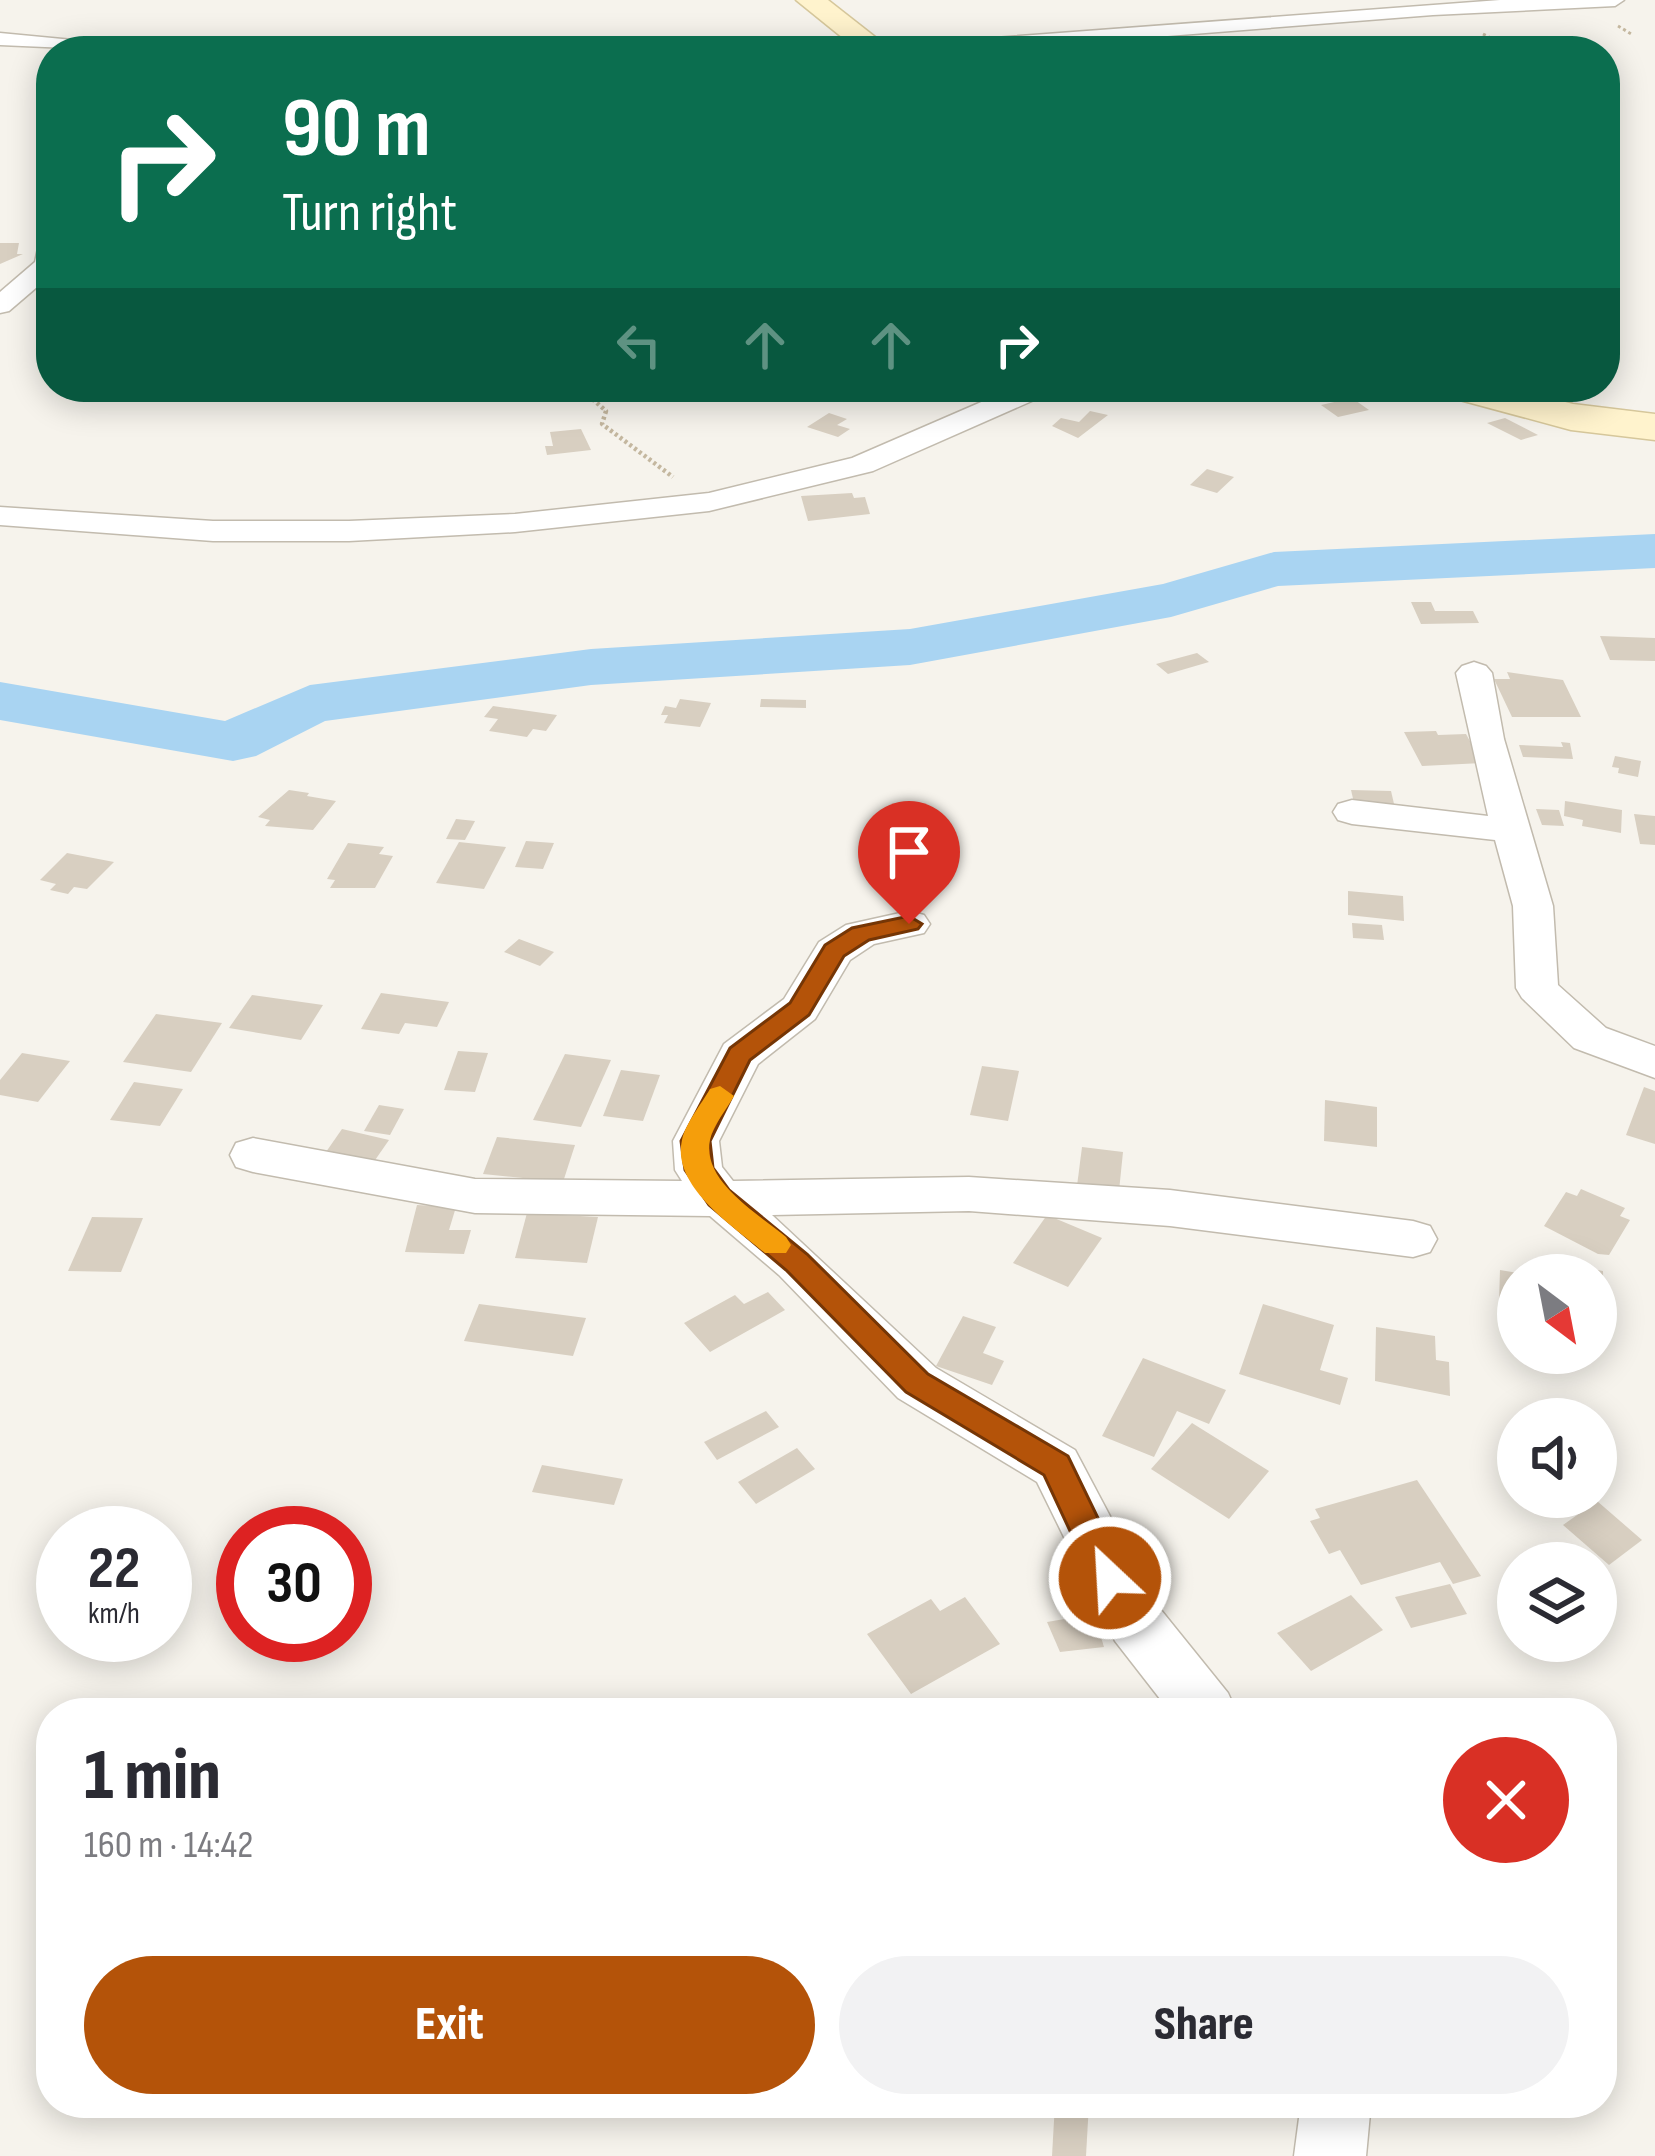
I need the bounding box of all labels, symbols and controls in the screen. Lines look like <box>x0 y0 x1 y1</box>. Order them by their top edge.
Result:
text: 90 m <box>282 79 431 180</box>
icon: right <box>84 84 240 240</box>
text: Turn right <box>282 181 457 246</box>
icon: left <box>606 312 672 378</box>
icon: ahead <box>732 312 798 378</box>
icon: ahead <box>858 312 924 378</box>
icon: right <box>984 312 1050 378</box>
pin <box>858 801 960 924</box>
icon: arrive <box>876 819 942 885</box>
north arrow <box>1497 1254 1617 1374</box>
map controls <box>1497 1254 1617 1662</box>
button: sound <box>1497 1398 1617 1518</box>
speed limit sign: 30 <box>216 1506 372 1662</box>
position arrow <box>1047 1515 1173 1641</box>
text: 22 <box>88 1533 140 1605</box>
button: layers <box>1497 1542 1617 1662</box>
text: km/h <box>88 1596 140 1632</box>
text: 1 min <box>84 1733 221 1820</box>
button: close <box>1443 1737 1569 1863</box>
text: 160 m · 14:42 <box>84 1822 253 1869</box>
button: Exit <box>84 1956 815 2094</box>
button: Share <box>839 1956 1569 2094</box>

